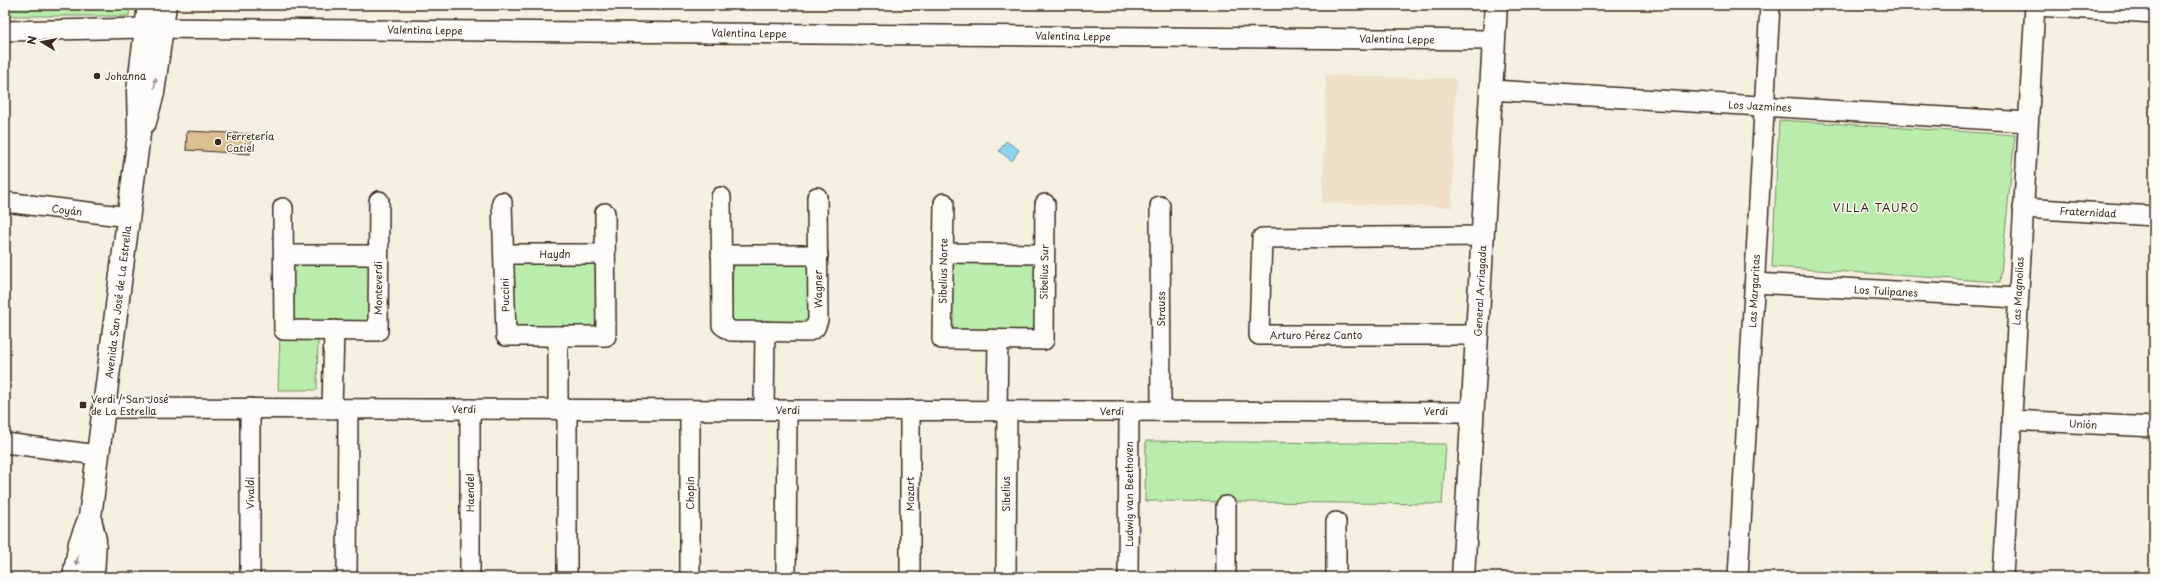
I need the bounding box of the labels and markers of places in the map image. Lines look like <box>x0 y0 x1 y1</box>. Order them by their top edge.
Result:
place label: Johanna <box>105 68 147 83</box>
marker: Johanna <box>92 71 102 81</box>
place label: Ferretería Catiel <box>226 128 275 155</box>
marker: Ferretería Catiel <box>213 137 223 147</box>
place label: Verdi / San José de La Estrella <box>91 391 169 418</box>
marker: Verdi / San José de La Estrella <box>78 400 88 410</box>

